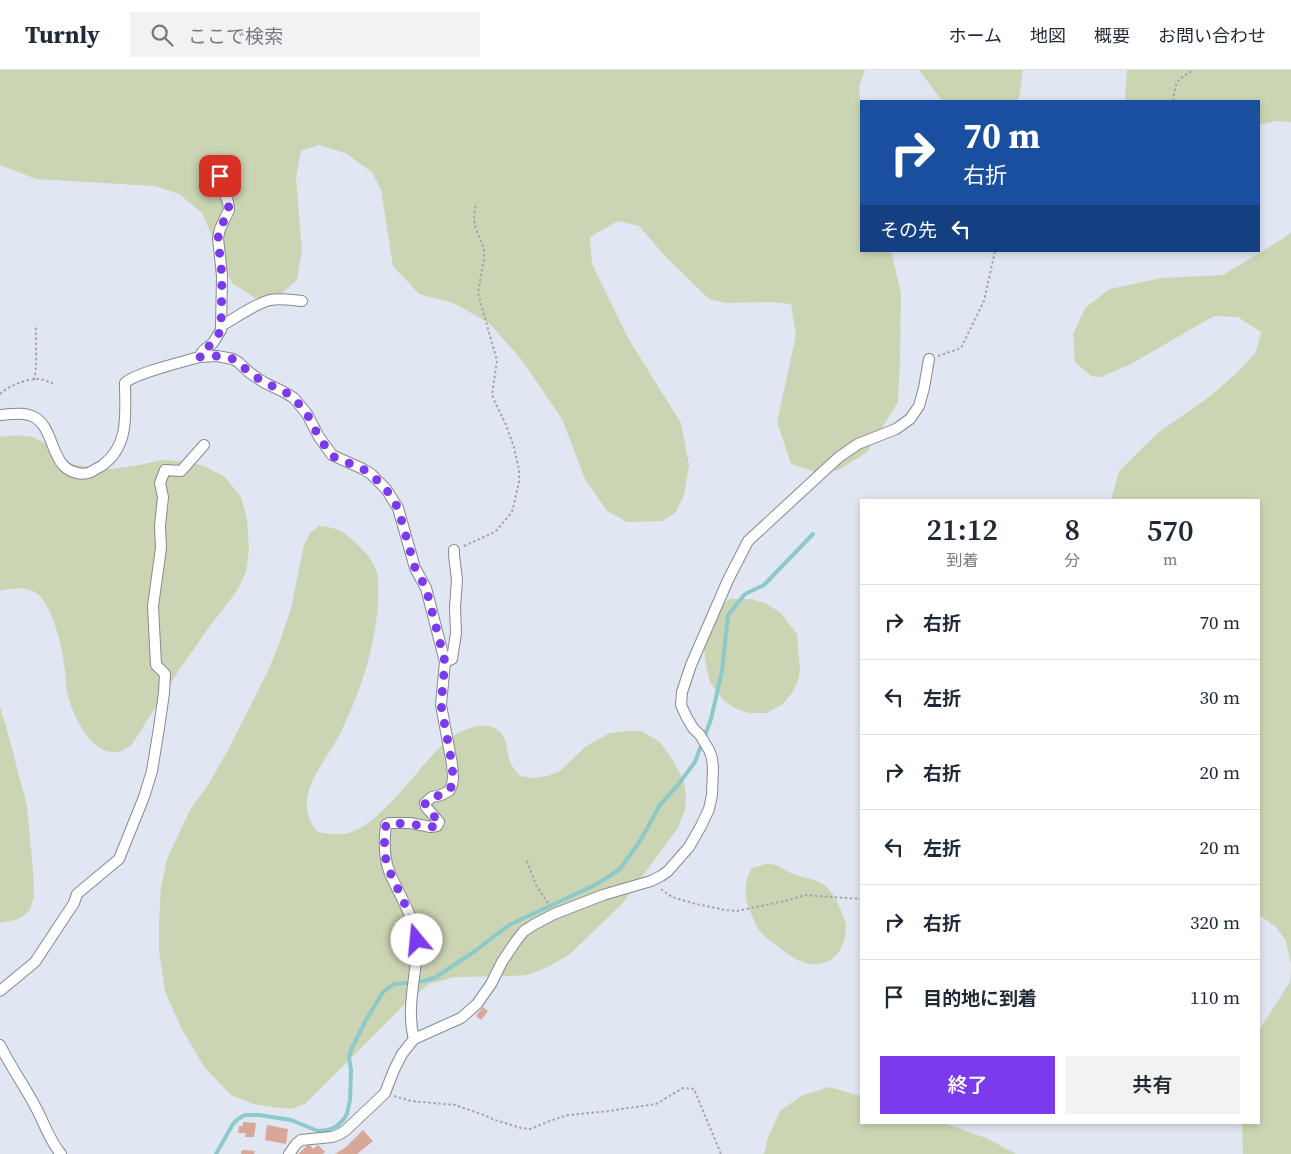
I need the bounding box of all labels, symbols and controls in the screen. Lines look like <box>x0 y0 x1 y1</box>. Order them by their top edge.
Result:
search box <box>130 12 480 57</box>
text: Turnly <box>25 18 100 51</box>
icon: search <box>148 21 176 49</box>
text: ここで検索 <box>188 23 283 49</box>
text: ホーム <box>949 23 1002 48</box>
text: 地図 <box>1030 23 1066 48</box>
text: 概要 <box>1094 23 1130 48</box>
text: お問い合わせ <box>1158 23 1266 48</box>
text: 70 m <box>963 112 1040 160</box>
icon: right <box>880 120 945 185</box>
pin <box>199 155 241 197</box>
text: 右折 <box>963 160 1007 190</box>
icon: arrive <box>206 162 234 190</box>
icon: left <box>947 215 975 243</box>
text: その先 <box>880 217 937 243</box>
text: 21:12 <box>926 509 998 550</box>
text: 8 <box>1064 509 1080 550</box>
text: 570 <box>1147 510 1194 551</box>
text: m <box>1163 548 1177 570</box>
text: 到着 <box>946 549 978 571</box>
text: 分 <box>1064 549 1080 571</box>
icon: right <box>880 608 908 636</box>
text: 70 m <box>1199 609 1240 635</box>
text: 右折 <box>923 610 961 636</box>
icon: left <box>880 683 908 711</box>
text: 30 m <box>1199 684 1240 710</box>
text: 左折 <box>923 685 961 711</box>
icon: right <box>880 758 908 786</box>
text: 20 m <box>1199 759 1240 785</box>
text: 右折 <box>923 760 961 786</box>
icon: left <box>880 833 908 861</box>
text: 20 m <box>1199 834 1240 860</box>
text: 左折 <box>923 835 961 861</box>
icon: right <box>880 908 908 936</box>
text: 320 m <box>1190 909 1240 935</box>
text: 右折 <box>923 910 961 936</box>
position arrow <box>390 913 442 965</box>
icon: arrive <box>880 983 908 1011</box>
text: 110 m <box>1190 984 1240 1010</box>
text: 目的地に到着 <box>923 985 1037 1011</box>
button: 終了 <box>880 1056 1055 1114</box>
button: 共有 <box>1065 1056 1240 1114</box>

